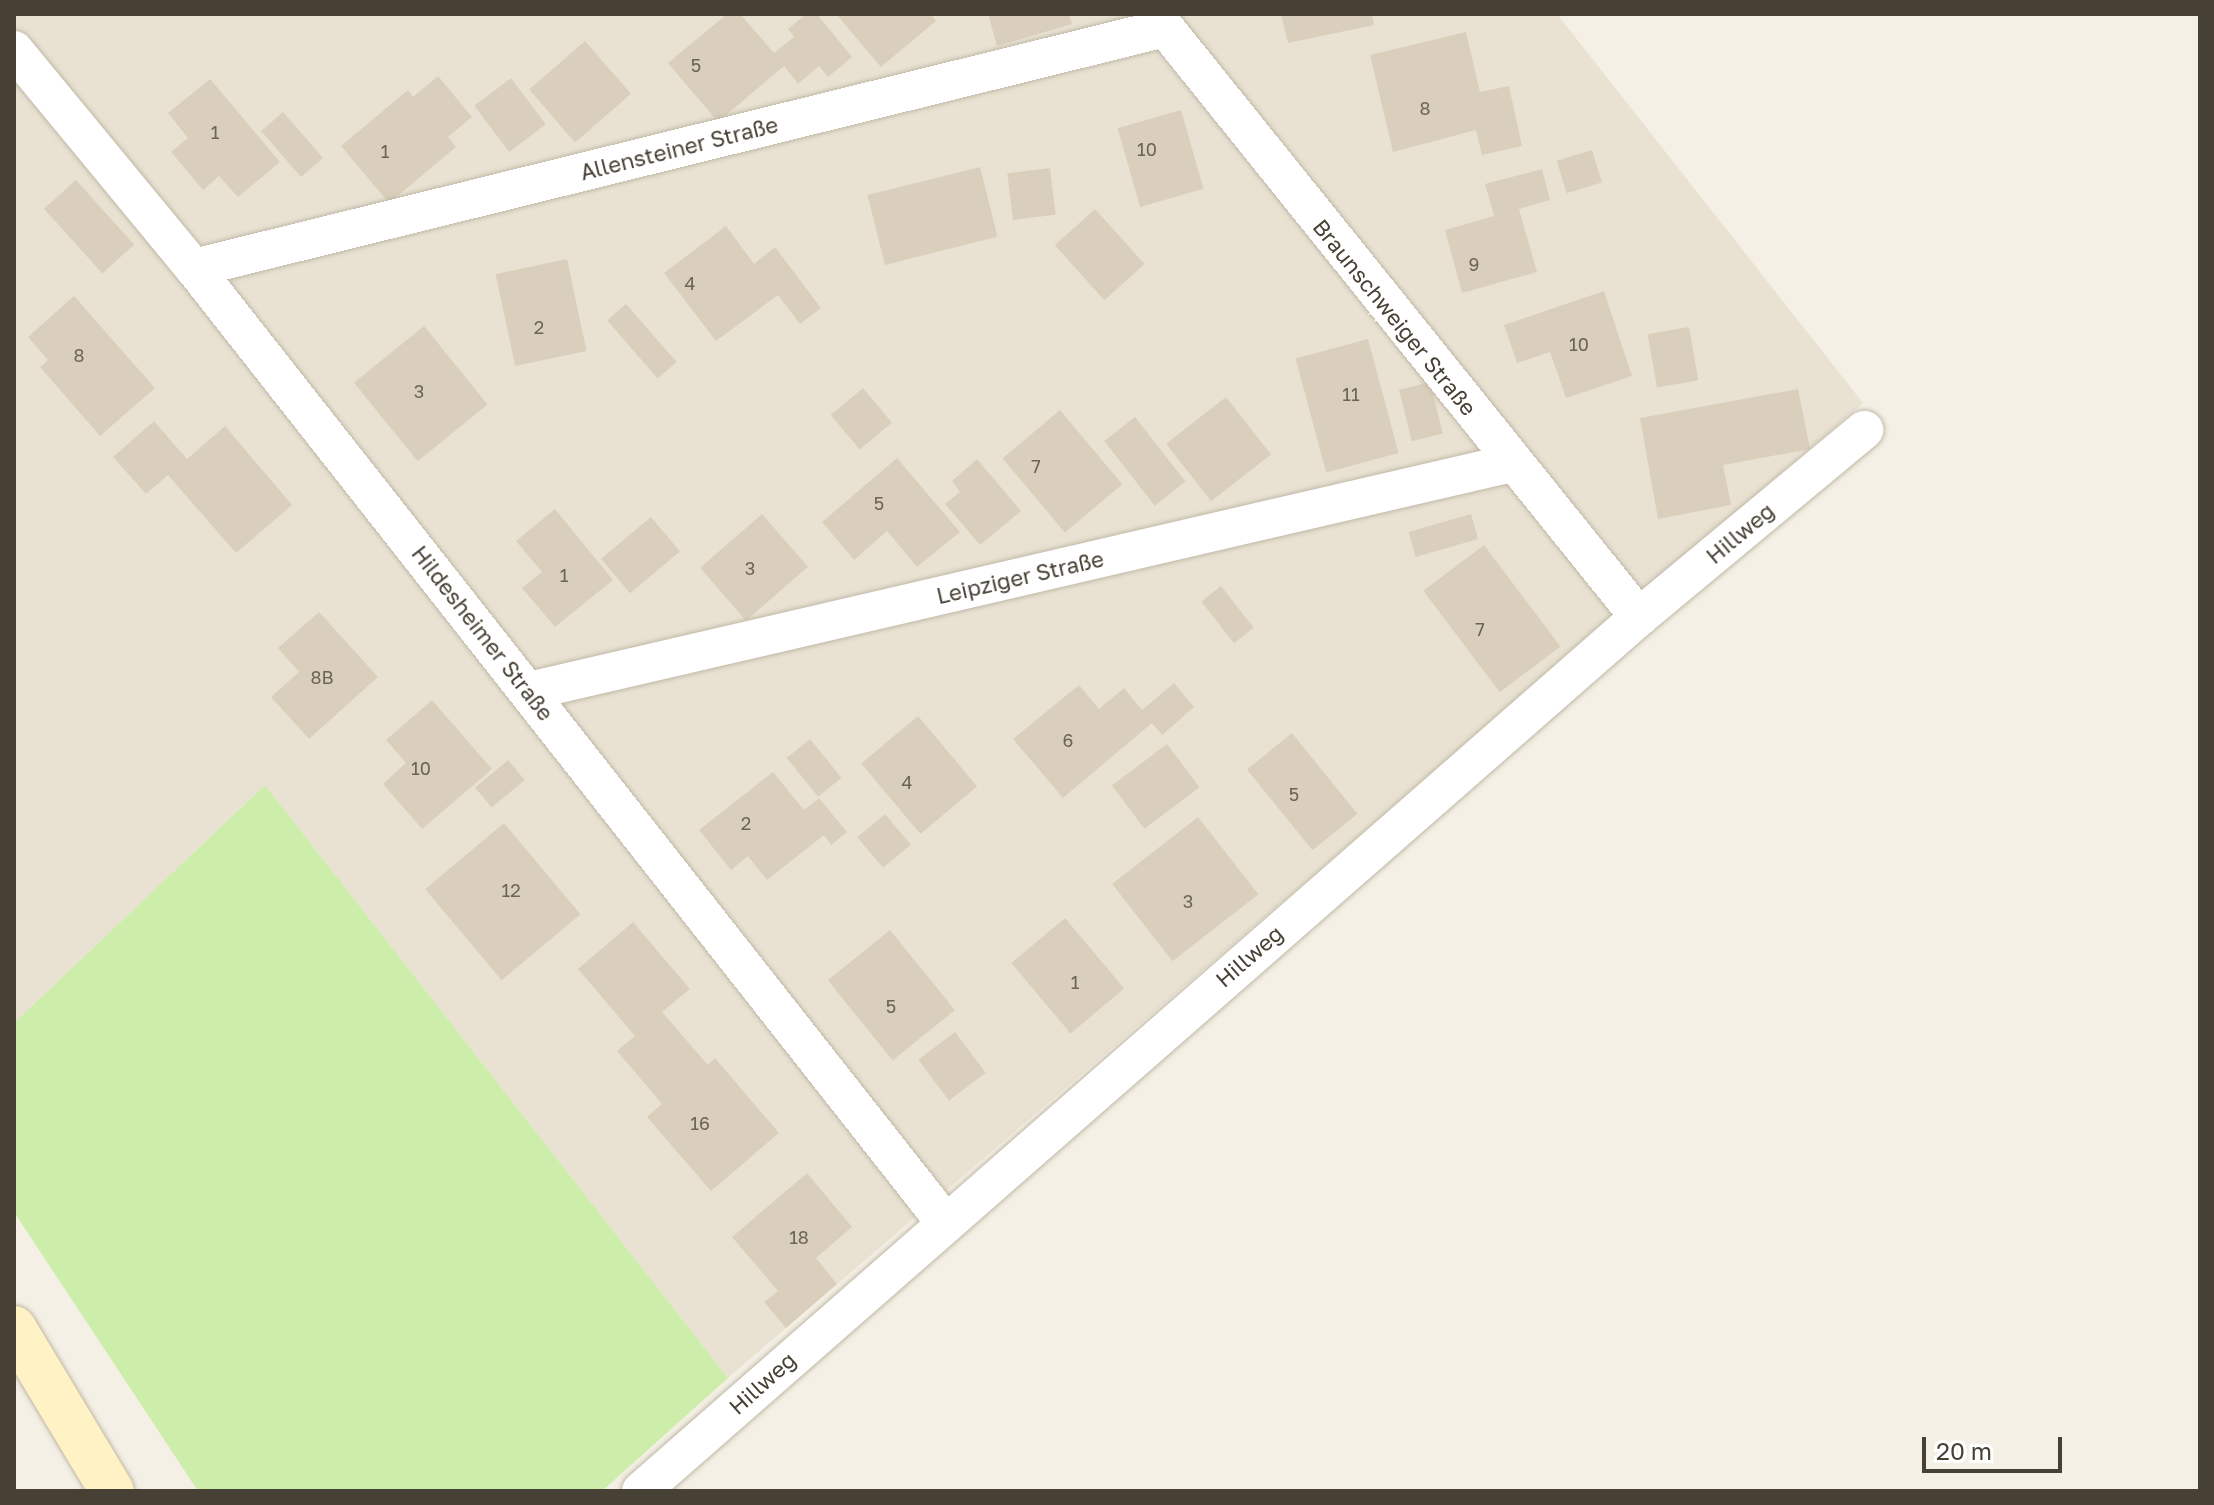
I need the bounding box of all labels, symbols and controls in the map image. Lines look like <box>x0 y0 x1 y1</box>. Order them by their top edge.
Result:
house number: 5 <box>691 54 701 76</box>
house number: 8 <box>1420 97 1430 119</box>
street label: Allensteiner Straße <box>577 111 781 185</box>
house number: 1 <box>211 121 219 143</box>
house number: 10 <box>1137 138 1157 160</box>
house number: 1 <box>381 140 389 162</box>
street label: Braunschweiger Straße <box>1308 214 1482 420</box>
house number: 9 <box>1469 253 1479 275</box>
house number: 4 <box>685 272 695 294</box>
house number: 2 <box>534 316 544 338</box>
house number: 10 <box>1569 333 1589 355</box>
house number: 8 <box>74 344 84 366</box>
house number: 3 <box>414 380 424 402</box>
house number: 11 <box>1342 383 1360 405</box>
house number: 7 <box>1031 455 1041 477</box>
house number: 5 <box>874 492 884 514</box>
street label: Hillweg <box>1701 497 1779 569</box>
street label: Hildesheimer Straße <box>407 540 559 726</box>
street label: Leipziger Straße <box>934 545 1106 609</box>
house number: 3 <box>745 557 755 579</box>
house number: 1 <box>560 564 568 586</box>
house number: 7 <box>1475 618 1485 640</box>
house number: 8B <box>310 666 334 688</box>
house number: 6 <box>1063 729 1073 751</box>
house number: 10 <box>411 757 431 779</box>
house number: 4 <box>902 771 912 793</box>
house number: 5 <box>1289 783 1299 805</box>
house number: 2 <box>741 812 751 834</box>
house number: 12 <box>501 879 521 901</box>
house number: 3 <box>1183 890 1193 912</box>
street label: Hillweg <box>1210 920 1288 992</box>
house number: 1 <box>1071 971 1079 993</box>
house number: 5 <box>886 995 896 1017</box>
house number: 16 <box>690 1112 710 1134</box>
house number: 18 <box>789 1226 809 1248</box>
street label: Hillweg <box>723 1346 801 1420</box>
scale bar <box>1926 1421 2066 1471</box>
text: 20 m <box>1936 1436 1992 1465</box>

